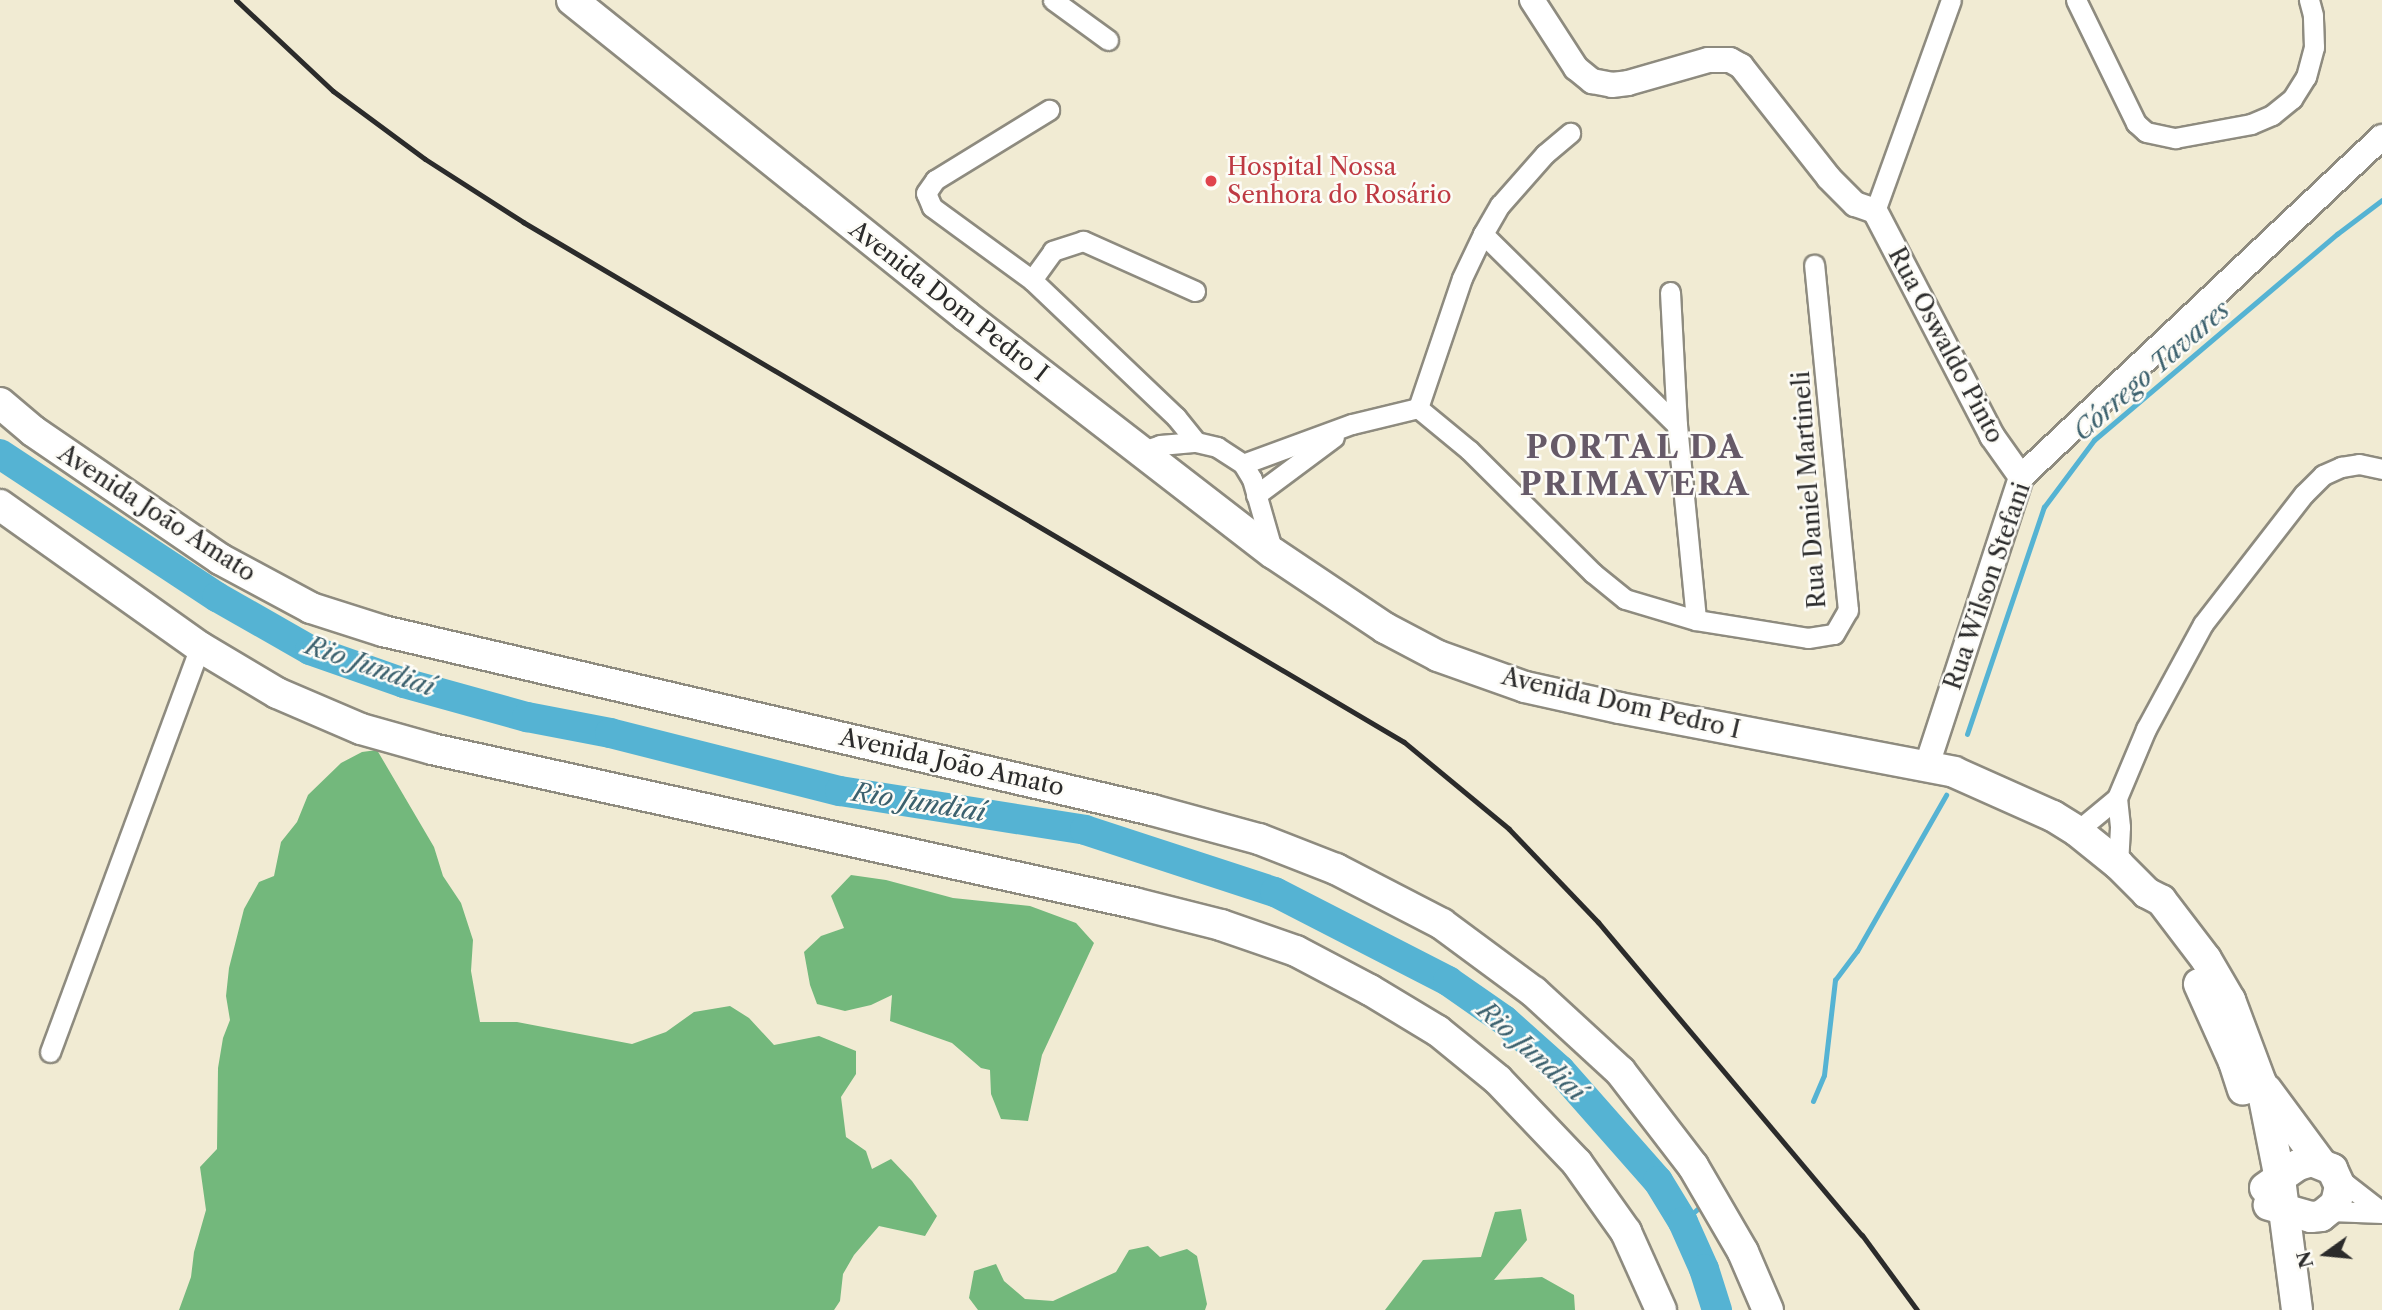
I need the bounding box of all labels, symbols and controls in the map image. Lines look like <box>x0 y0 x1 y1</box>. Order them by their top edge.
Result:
place label: Hospital Nossa Senhora do Rosário <box>1227 153 1452 209</box>
marker: Hospital Nossa Senhora do Rosário <box>1201 171 1221 191</box>
street label: Avenida Dom Pedro I <box>844 214 1054 388</box>
street label: Rua Oswaldo Pinto <box>1882 242 2010 448</box>
water label: Córrego Tavares <box>2067 294 2237 448</box>
street label: Rua Daniel Martineli <box>1786 370 1832 610</box>
district label: PORTAL DA PRIMAVERA <box>1521 429 1749 504</box>
street label: Avenida João Amato <box>52 438 262 588</box>
street label: Rua Wilson Stefani <box>1938 478 2036 694</box>
water label: Rio Jundiaí <box>301 630 439 704</box>
street label: Avenida Dom Pedro I <box>1499 662 1743 744</box>
street label: Avenida João Amato <box>836 722 1068 802</box>
water label: Rio Jundiaí <box>850 777 988 829</box>
water label: Rio Jundiaí <box>1471 995 1591 1109</box>
north arrow <box>2291 1219 2361 1289</box>
text: N <box>2292 1249 2318 1271</box>

